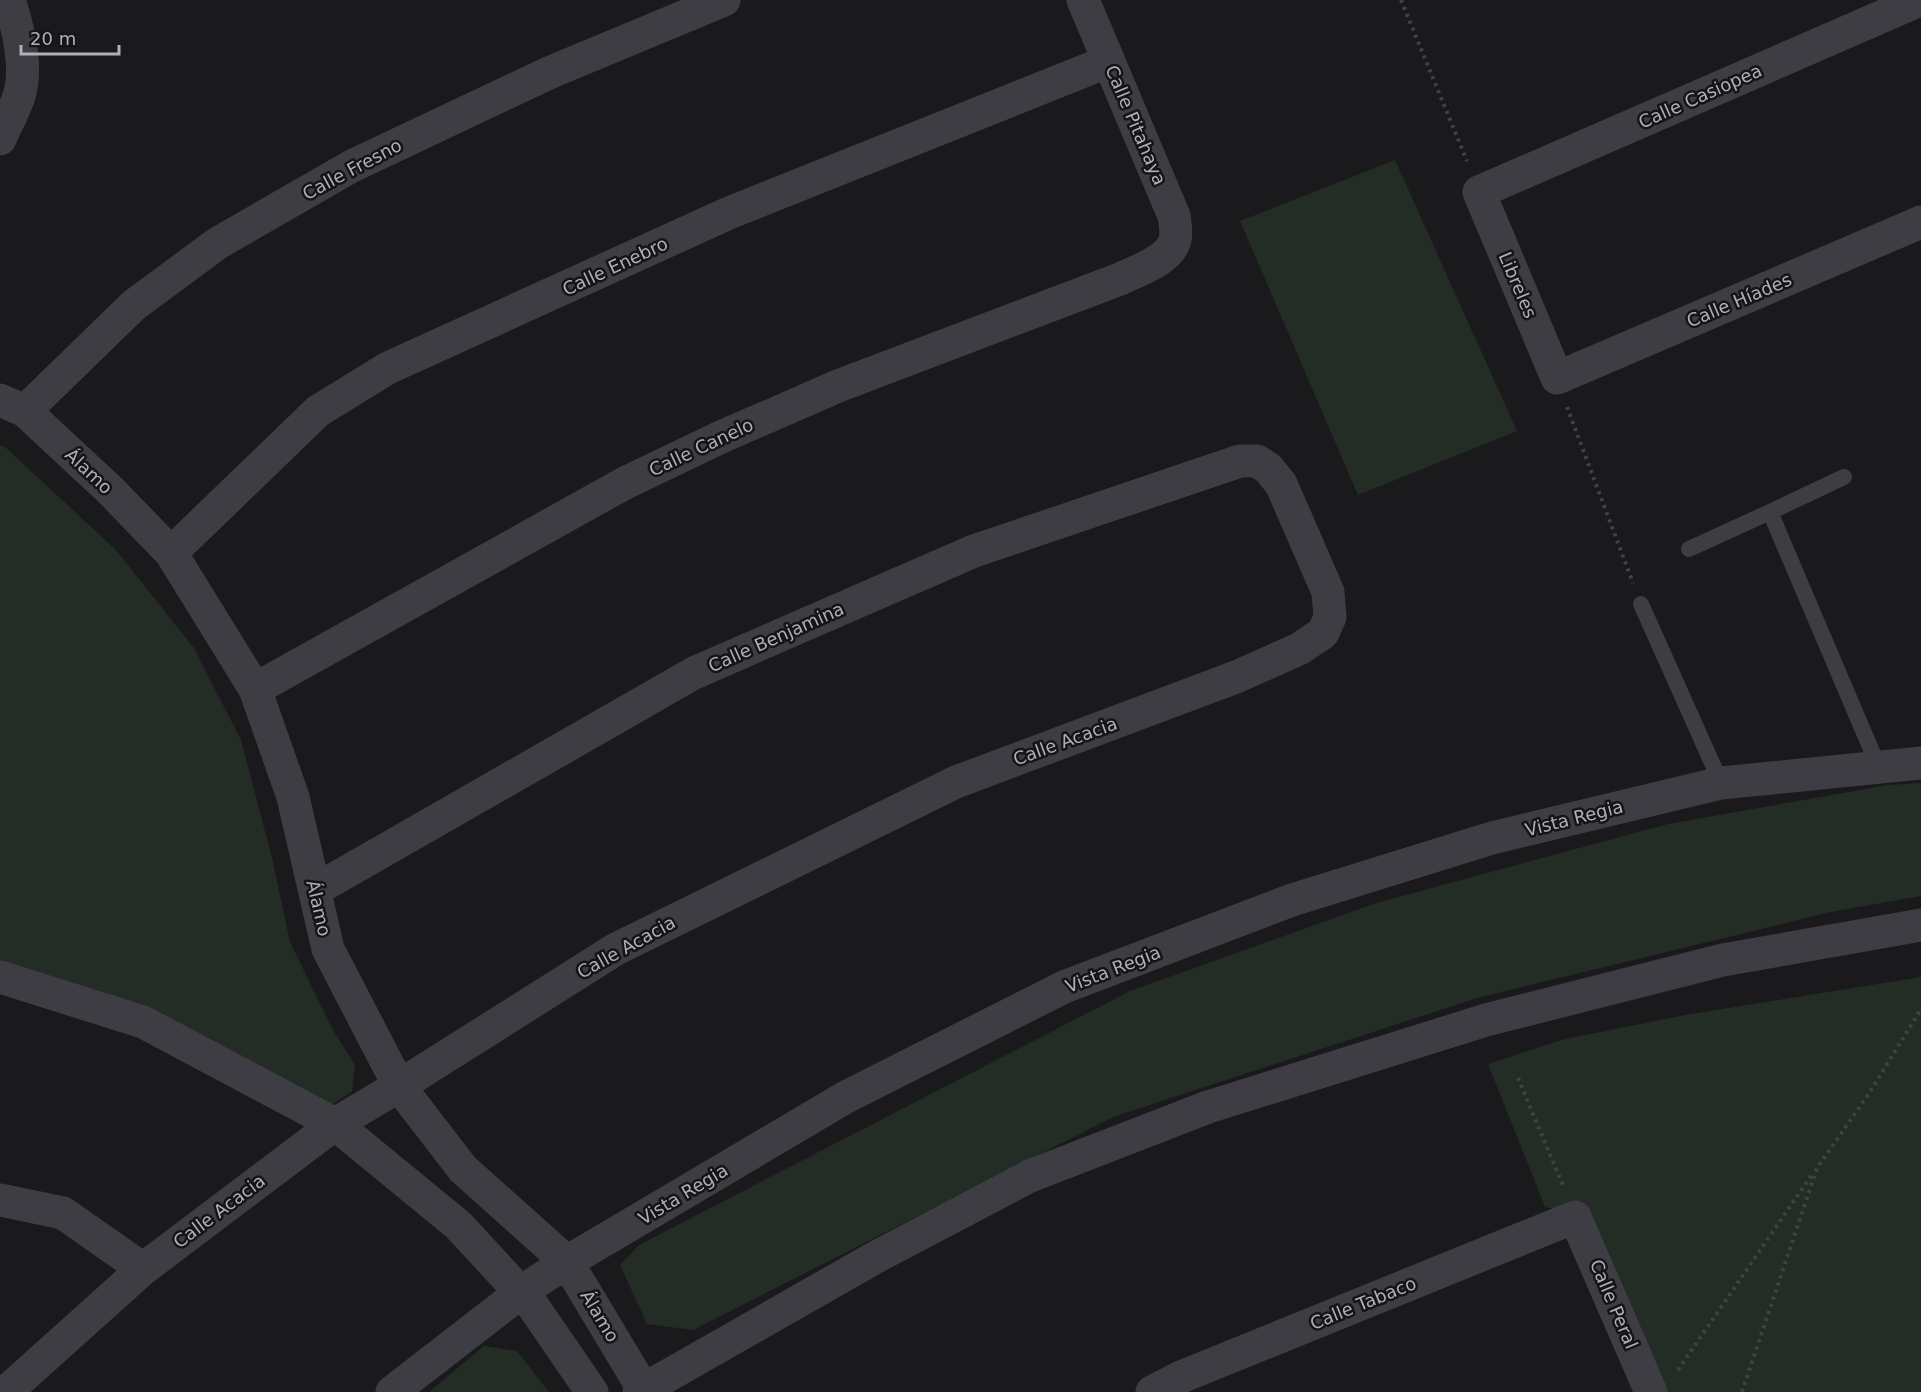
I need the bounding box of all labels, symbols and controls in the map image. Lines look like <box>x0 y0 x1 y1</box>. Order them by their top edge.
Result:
scale bar <box>21 18 118 56</box>
text: 20 m <box>30 28 76 49</box>
street label: Calle Casiopea <box>1635 59 1765 133</box>
street label: Calle Pitahaya <box>1101 62 1171 188</box>
street label: Calle Fresno <box>299 134 405 204</box>
street label: Calle Enebro <box>559 232 671 300</box>
street label: Libreles <box>1495 249 1541 321</box>
street label: Calle Híades <box>1683 268 1795 332</box>
street label: Calle Canelo <box>646 414 756 480</box>
street label: Álamo <box>61 444 117 498</box>
street label: Calle Benjamina <box>705 598 847 676</box>
street label: Calle Acacia <box>1010 712 1120 770</box>
street label: Vista Regia <box>1523 796 1625 840</box>
street label: Álamo <box>302 878 336 938</box>
street label: Calle Acacia <box>573 911 679 983</box>
street label: Vista Regia <box>1062 941 1164 997</box>
street label: Vista Regia <box>635 1159 731 1229</box>
street label: Calle Acacia <box>169 1170 269 1252</box>
street label: Calle Peral <box>1586 1256 1642 1352</box>
street label: Calle Tabaco <box>1307 1272 1419 1334</box>
street label: Álamo <box>576 1286 624 1346</box>

